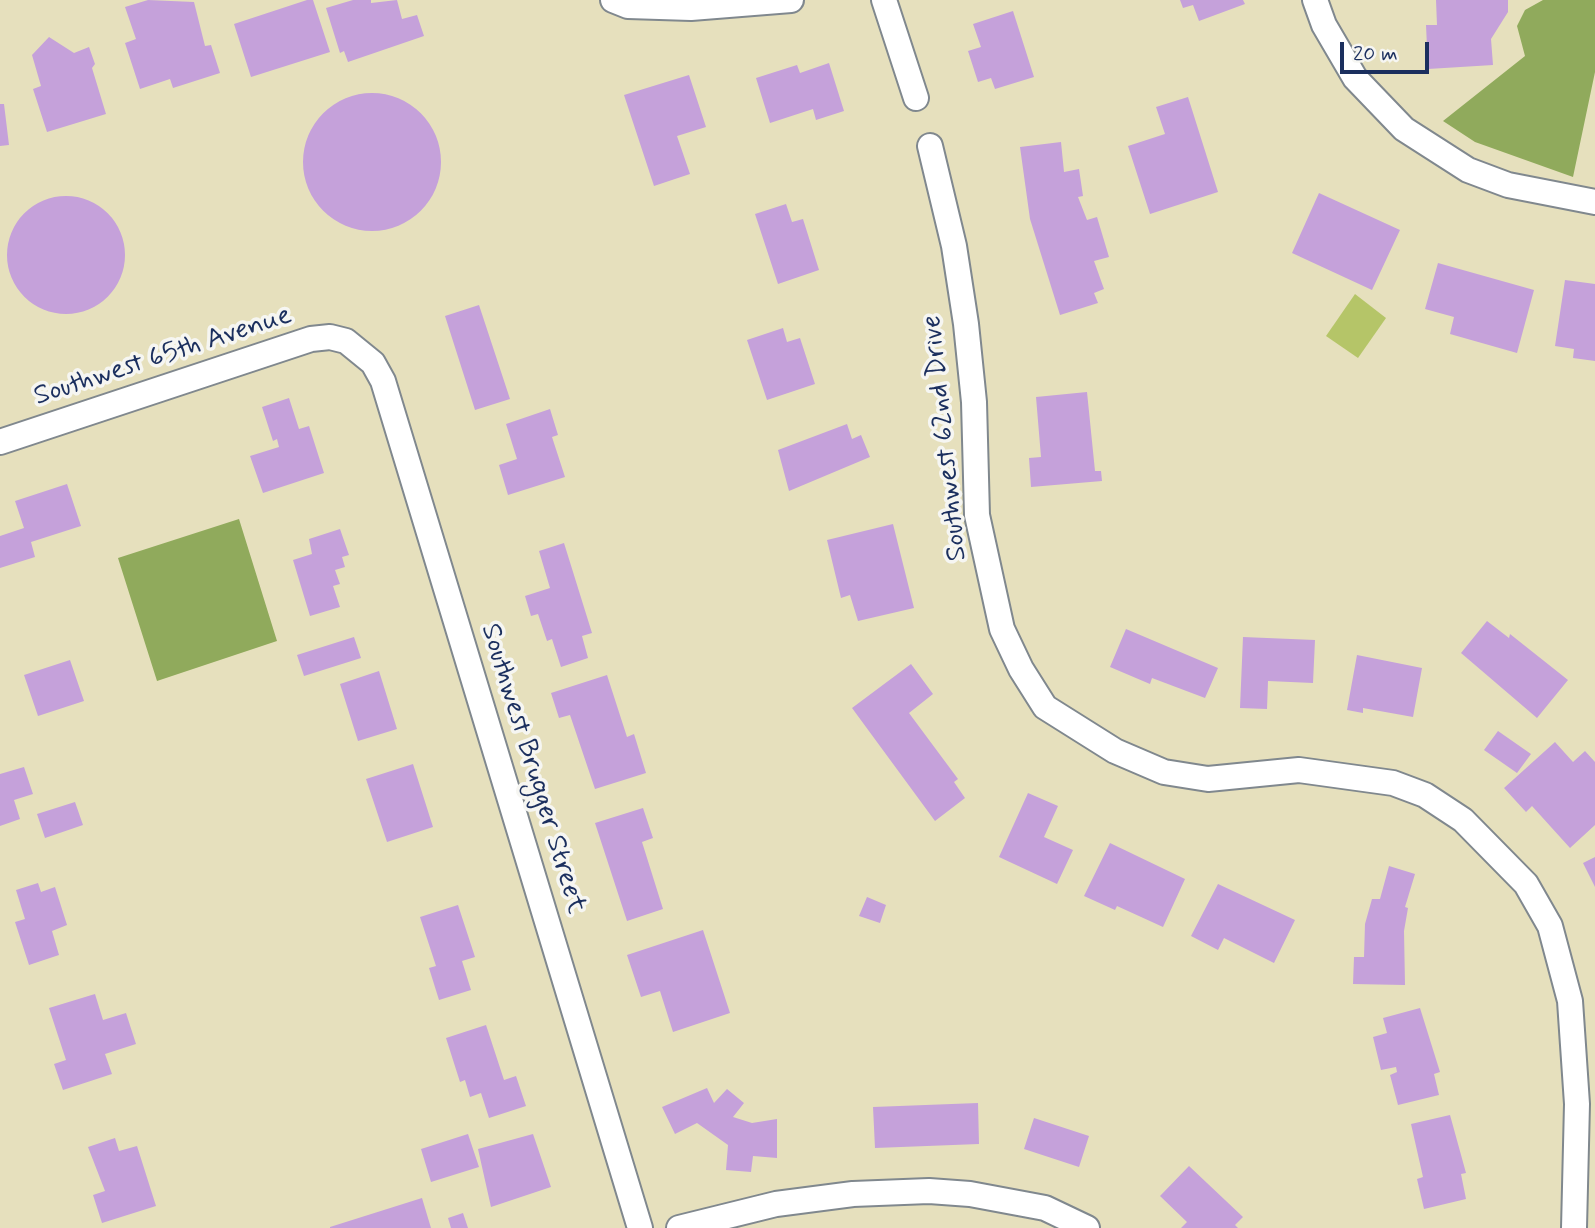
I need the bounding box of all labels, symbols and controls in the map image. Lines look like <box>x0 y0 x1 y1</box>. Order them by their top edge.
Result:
scale bar <box>1343 28 1432 72</box>
text: 20 m <box>1353 40 1398 68</box>
street label: Southwest 65th Avenue <box>30 299 296 415</box>
street label: Southwest 62nd Drive <box>916 313 976 563</box>
street label: Southwest Brugger Street <box>472 620 592 918</box>

